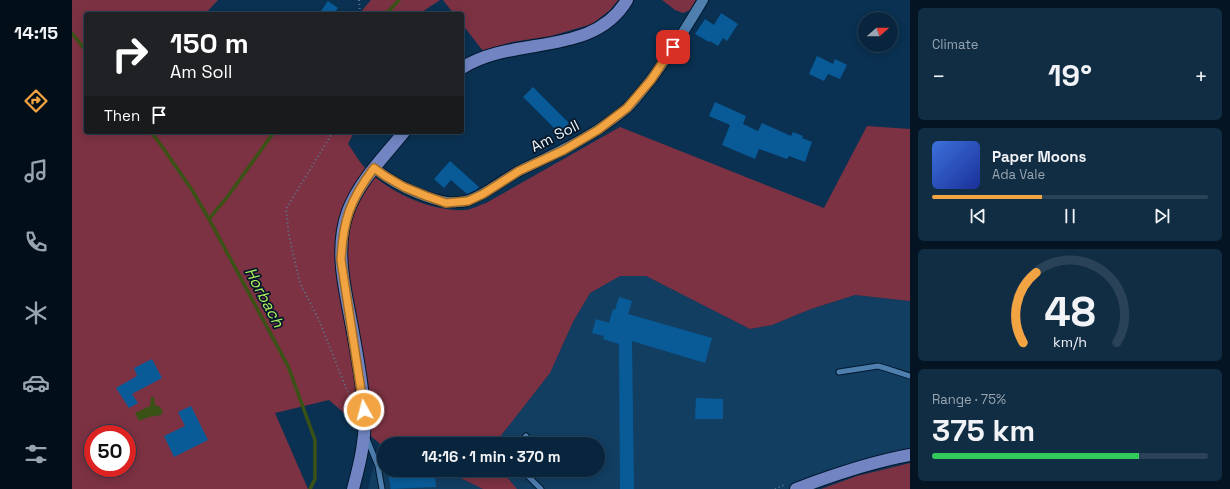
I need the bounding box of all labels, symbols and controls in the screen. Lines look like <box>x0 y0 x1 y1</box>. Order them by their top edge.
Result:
north arrow <box>858 12 898 52</box>
map controls <box>858 12 898 52</box>
text: 14:15 <box>14 21 58 44</box>
text: 150 m <box>170 25 249 61</box>
icon: right <box>104 28 156 80</box>
pin <box>656 30 690 64</box>
icon: arrive <box>662 36 684 58</box>
text: Climate <box>932 36 978 53</box>
text: 19° <box>1048 56 1092 95</box>
text: Am Soll <box>170 60 232 83</box>
text: − <box>932 62 946 90</box>
text: + <box>1194 62 1208 90</box>
icon: directions <box>22 87 50 115</box>
icon: arrive <box>148 104 170 126</box>
text: Then <box>104 106 140 125</box>
street label: Am Soll <box>527 115 582 156</box>
text: Paper Moons <box>992 147 1086 166</box>
icon: music <box>22 157 50 185</box>
text: Ada Vale <box>992 166 1045 183</box>
icon: previous <box>967 205 989 227</box>
icon: pause <box>1059 205 1081 227</box>
icon: next <box>1151 205 1173 227</box>
icon: phone <box>22 228 50 256</box>
water label: Horbach <box>240 264 290 332</box>
text: 48 <box>1044 284 1096 337</box>
icon: climate <box>22 299 50 327</box>
text: km/h <box>1053 332 1087 350</box>
icon: car <box>22 369 50 397</box>
position arrow <box>343 389 385 431</box>
text: Range · 75% <box>932 391 1006 408</box>
text: 375 km <box>932 411 1035 450</box>
speed limit sign: 50 <box>84 425 136 477</box>
icon: filters <box>22 440 50 468</box>
text: 14:16 · 1 min · 370 m <box>422 447 560 466</box>

